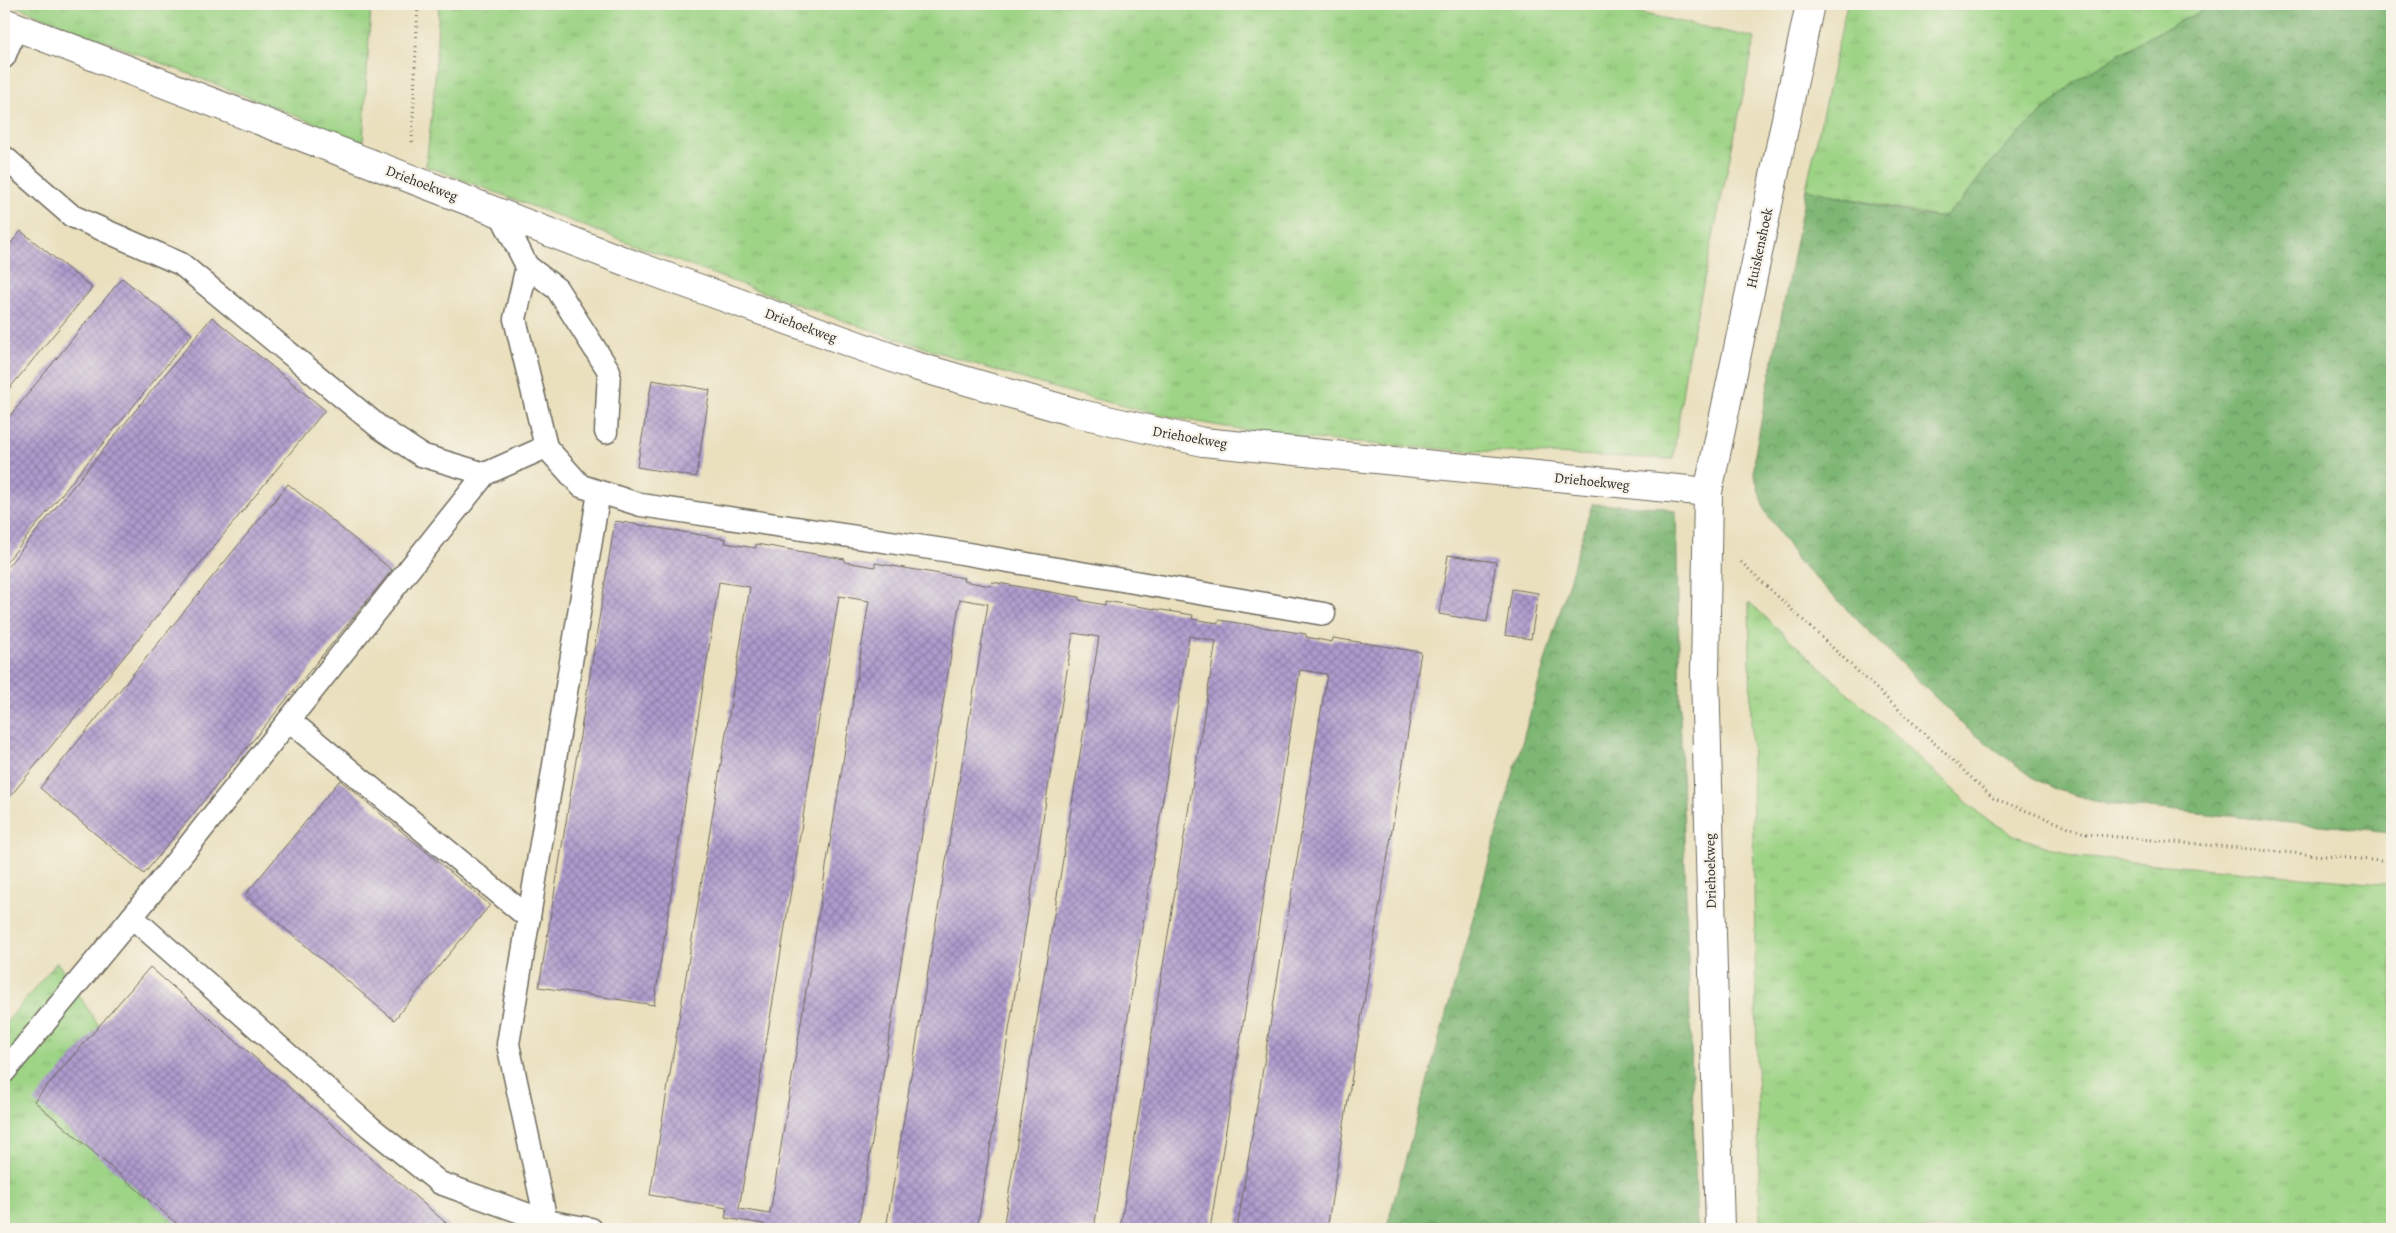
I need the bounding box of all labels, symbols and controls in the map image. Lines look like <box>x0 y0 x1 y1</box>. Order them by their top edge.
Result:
street label: Driehoekweg <box>383 161 461 206</box>
street label: Huiskenshoek <box>1742 206 1777 290</box>
street label: Driehoekweg <box>762 304 840 347</box>
street label: Driehoekweg <box>1151 422 1229 453</box>
street label: Driehoekweg <box>1553 468 1631 495</box>
street label: Driehoekweg <box>1700 833 1721 909</box>

